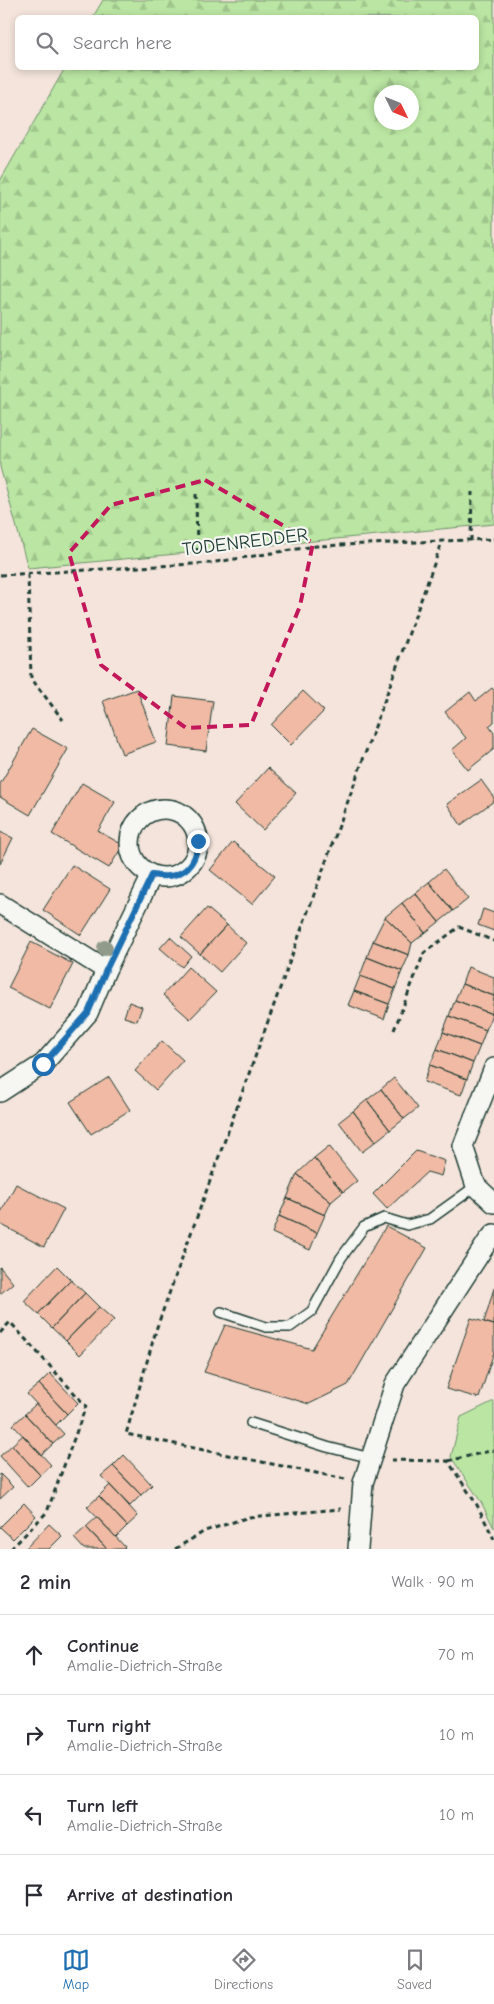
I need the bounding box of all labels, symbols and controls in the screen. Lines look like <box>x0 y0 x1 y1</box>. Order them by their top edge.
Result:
search box <box>15 15 479 70</box>
icon: search <box>33 29 61 57</box>
text: Search here <box>73 32 172 54</box>
north arrow <box>374 85 419 130</box>
street label: TODENREDDER <box>181 523 309 561</box>
route end <box>187 830 210 853</box>
route start <box>32 1053 55 1076</box>
text: 2 min <box>20 1570 71 1594</box>
text: Walk · 90 m <box>391 1573 474 1591</box>
text: Continue <box>67 1635 139 1657</box>
icon: ahead <box>20 1641 48 1669</box>
text: 70 m <box>438 1646 474 1664</box>
text: Amalie-Dietrich-Straße <box>67 1657 223 1675</box>
text: Turn right <box>67 1715 151 1737</box>
icon: right <box>20 1721 48 1749</box>
text: 10 m <box>439 1726 474 1744</box>
text: Amalie-Dietrich-Straße <box>67 1737 223 1755</box>
text: Turn left <box>67 1795 138 1817</box>
icon: left <box>20 1801 48 1829</box>
text: 10 m <box>439 1806 474 1824</box>
text: Amalie-Dietrich-Straße <box>67 1817 223 1835</box>
icon: arrive <box>20 1881 48 1909</box>
text: Arrive at destination <box>67 1884 233 1906</box>
tab: Map <box>62 1946 90 1993</box>
tab: Directions <box>214 1946 273 1993</box>
tab: Saved <box>397 1946 432 1993</box>

